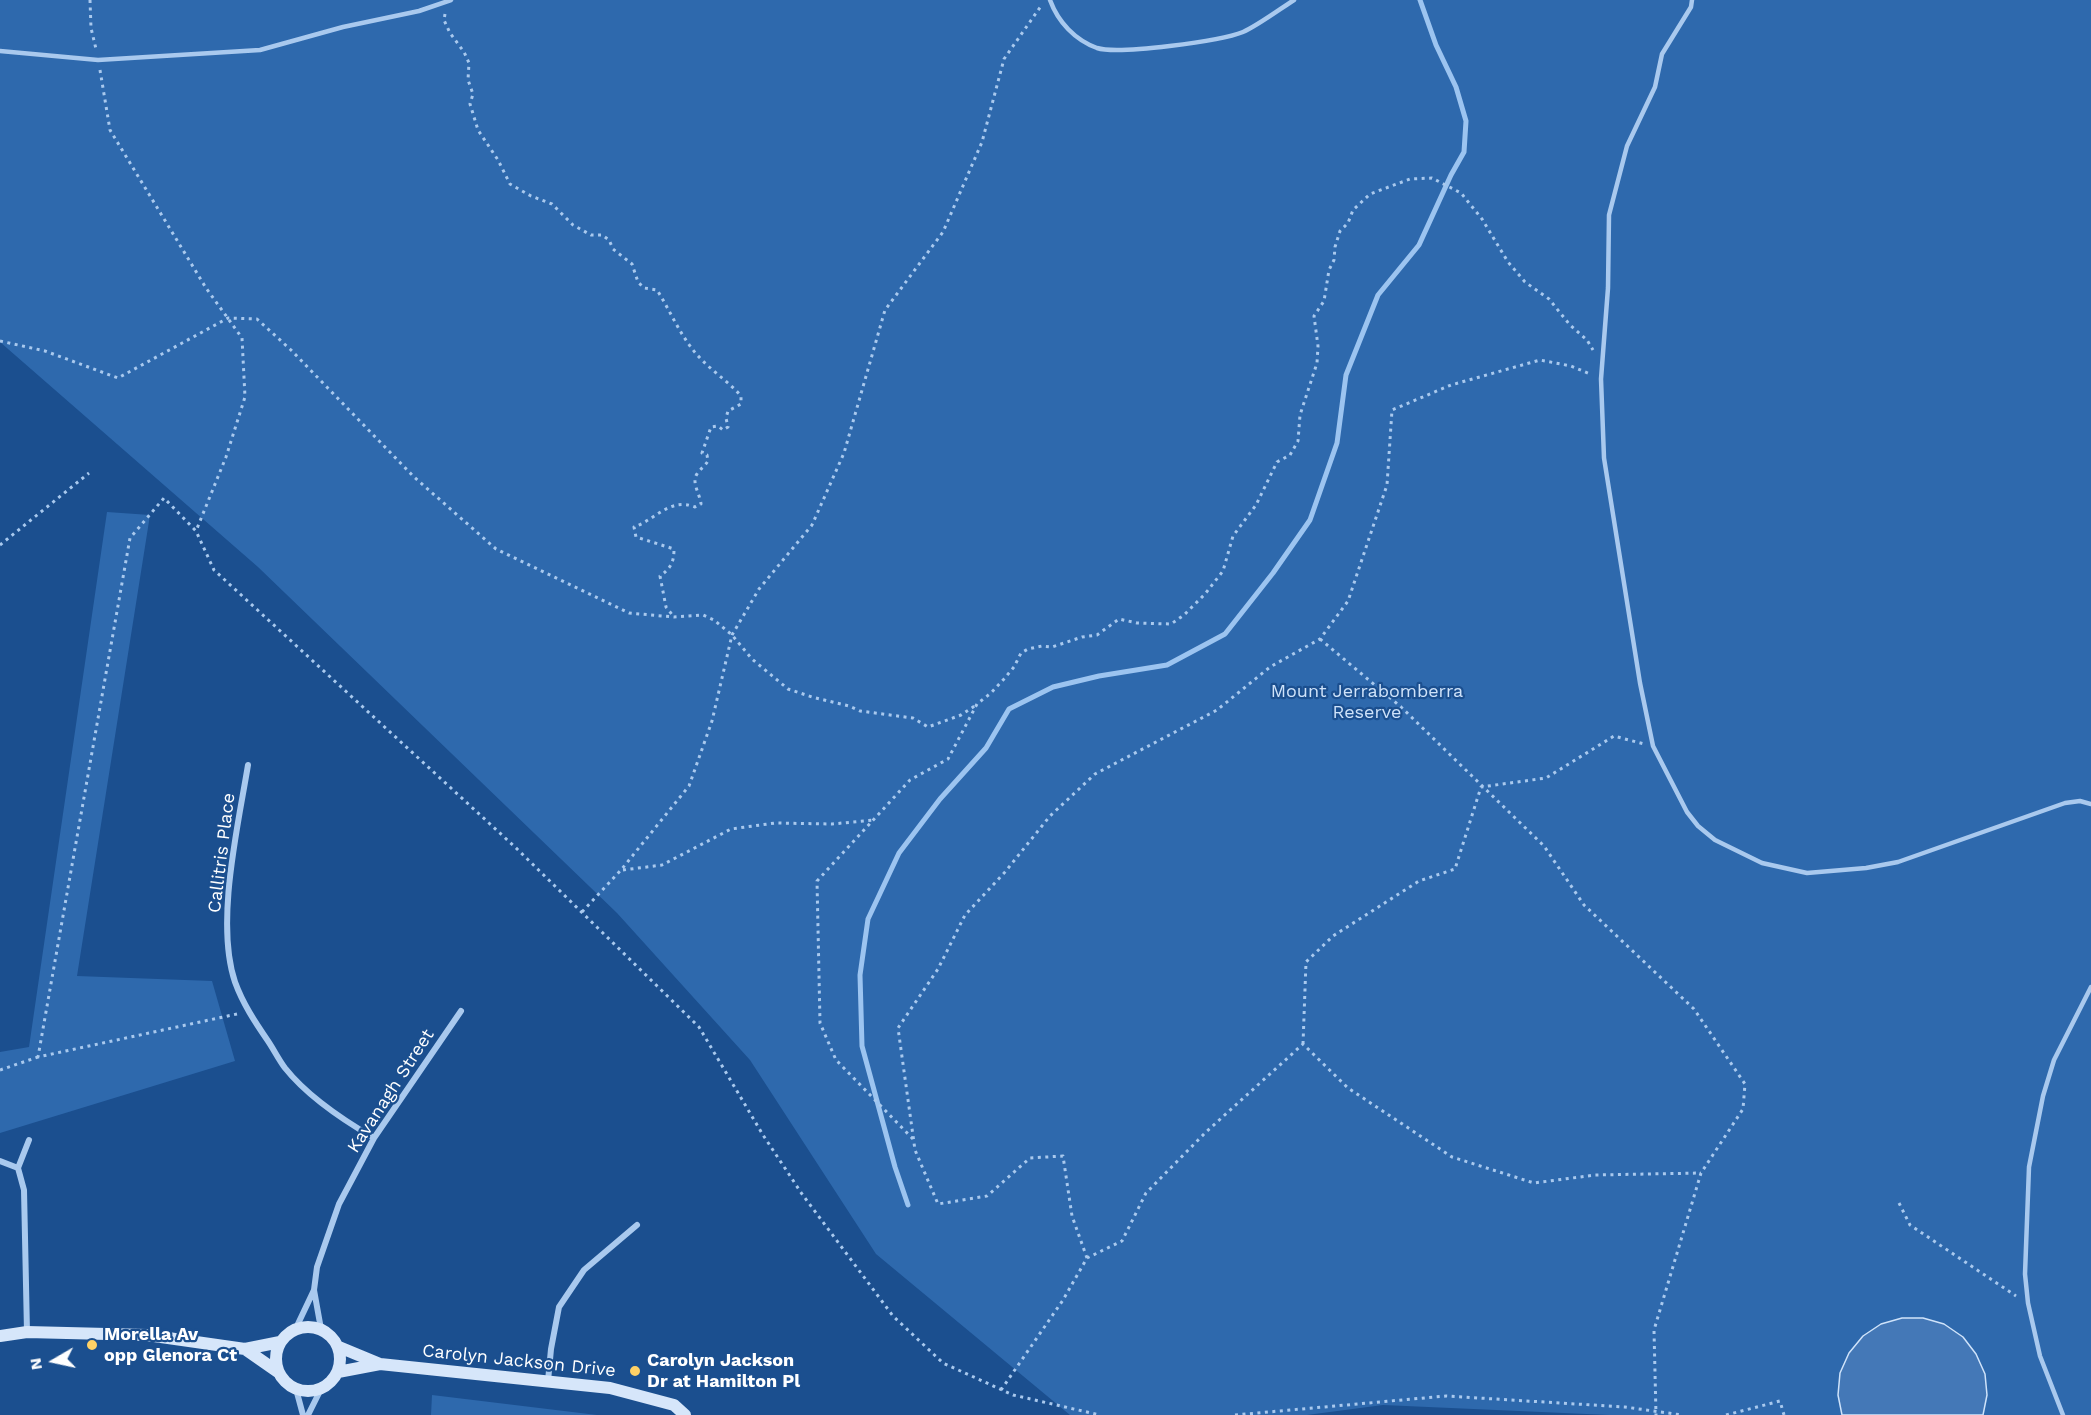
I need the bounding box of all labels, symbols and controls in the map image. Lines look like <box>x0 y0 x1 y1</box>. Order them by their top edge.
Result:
park label: Mount Jerrabomberra Reserve <box>1271 681 1463 724</box>
street label: Callitris Place <box>204 792 240 914</box>
street label: Kavanagh Street <box>343 1025 439 1157</box>
place label: Morella Av opp Glenora Ct <box>104 1324 237 1366</box>
north arrow <box>24 1331 84 1391</box>
marker: Morella Av opp Glenora Ct <box>85 1338 99 1352</box>
street label: Carolyn Jackson Drive <box>421 1340 617 1382</box>
place label: Carolyn Jackson Dr at Hamilton Pl <box>647 1350 800 1392</box>
text: N <box>25 1357 46 1371</box>
marker: Carolyn Jackson Dr at Hamilton Pl <box>628 1364 642 1378</box>

